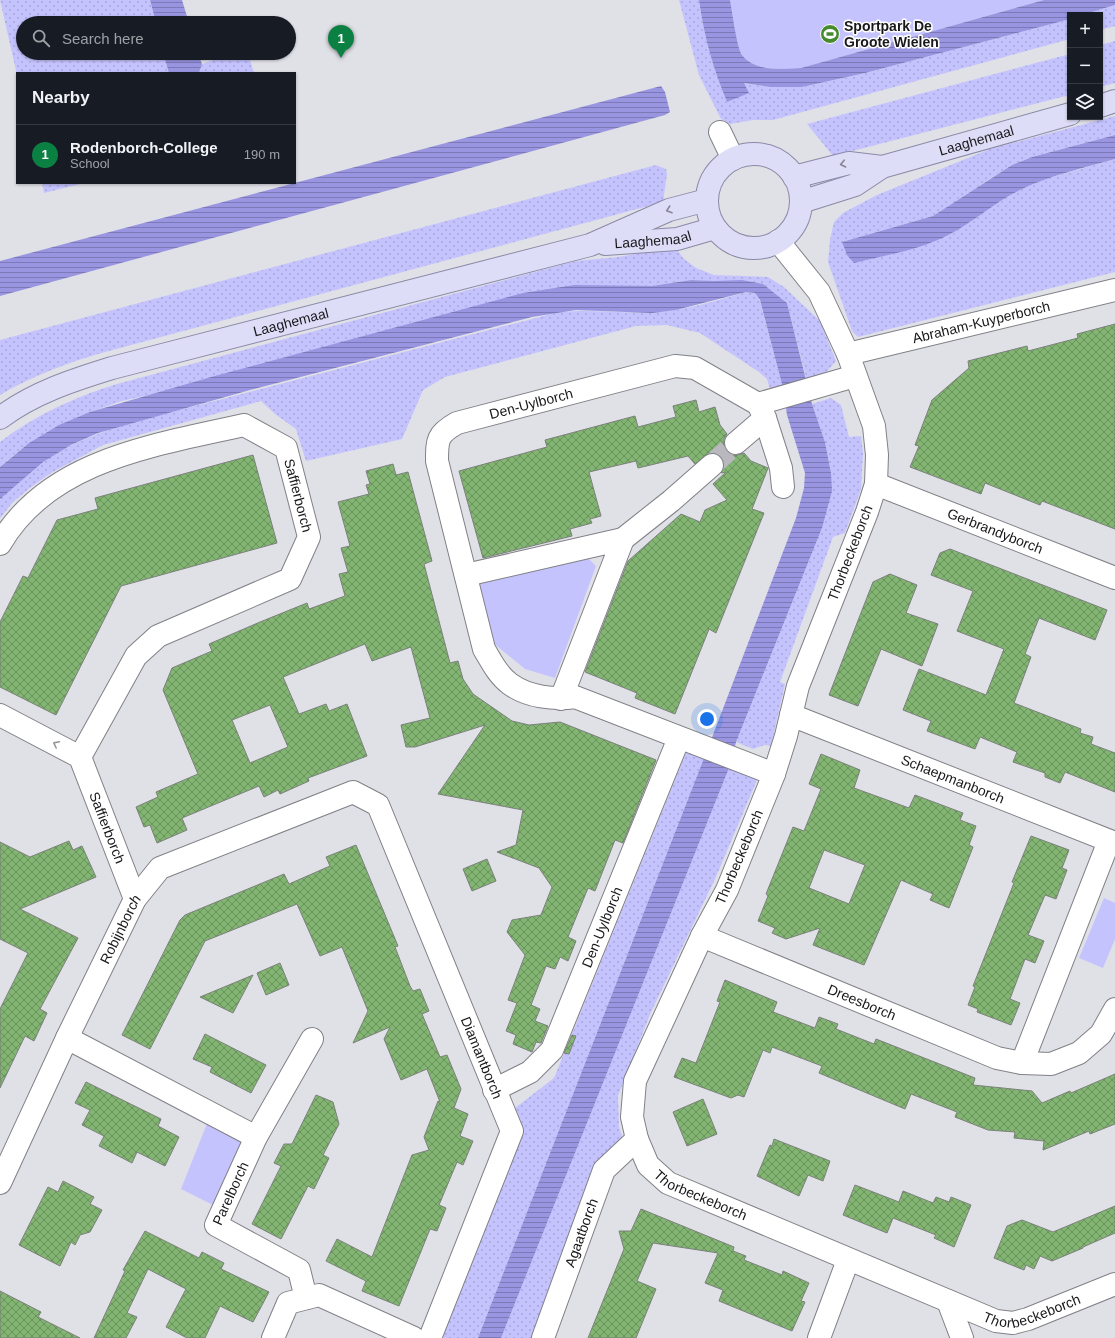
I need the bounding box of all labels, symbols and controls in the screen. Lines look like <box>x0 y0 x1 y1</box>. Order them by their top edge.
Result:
map controls <box>1067 12 1103 120</box>
button: + <box>1067 12 1103 48</box>
search box <box>16 16 296 60</box>
place label: Sportpark De Groote Wielen <box>844 18 939 50</box>
sports icon: Sportpark De Groote Wielen <box>819 23 841 45</box>
pin: 1 <box>328 25 354 58</box>
icon: search <box>30 27 52 49</box>
text: Search here <box>62 30 144 47</box>
button: − <box>1067 48 1103 84</box>
button: layers <box>1067 84 1103 120</box>
text: Nearby <box>32 88 90 107</box>
street label: Laaghemaal <box>937 122 1016 159</box>
text: Rodenborch-College <box>70 139 218 156</box>
text: 1 <box>41 147 49 162</box>
text: 190 m <box>244 147 280 162</box>
text: School <box>70 156 110 171</box>
one-way arrow <box>840 160 847 168</box>
one-way arrow <box>666 206 673 214</box>
street label: Laaghemaal <box>614 227 693 251</box>
street label: Abraham-Kuyperborch <box>911 298 1052 346</box>
street label: Laaghemaal <box>252 305 330 339</box>
street label: Den-Uylborch <box>488 385 575 422</box>
street label: Saffierborch <box>281 457 315 534</box>
street label: Thorbeckeborch <box>824 503 876 603</box>
street label: Gerbrandyborch <box>945 505 1045 557</box>
your location <box>697 709 717 729</box>
one-way arrow <box>53 742 60 749</box>
street label: Schaepmanborch <box>899 751 1007 807</box>
street label: Saffierborch <box>86 790 128 866</box>
street label: Thorbeckeborch <box>712 807 766 907</box>
street label: Den-Uylborch <box>578 884 626 970</box>
street label: Robijnborch <box>97 891 144 966</box>
street label: Dreesborch <box>825 981 898 1023</box>
street label: Diamantborch <box>458 1014 506 1101</box>
street label: Parelborch <box>209 1159 252 1228</box>
street label: Thorbeckeborch <box>651 1166 750 1223</box>
street label: Agaatborch <box>561 1196 601 1269</box>
street label: Thorbeckeborch <box>981 1291 1083 1331</box>

